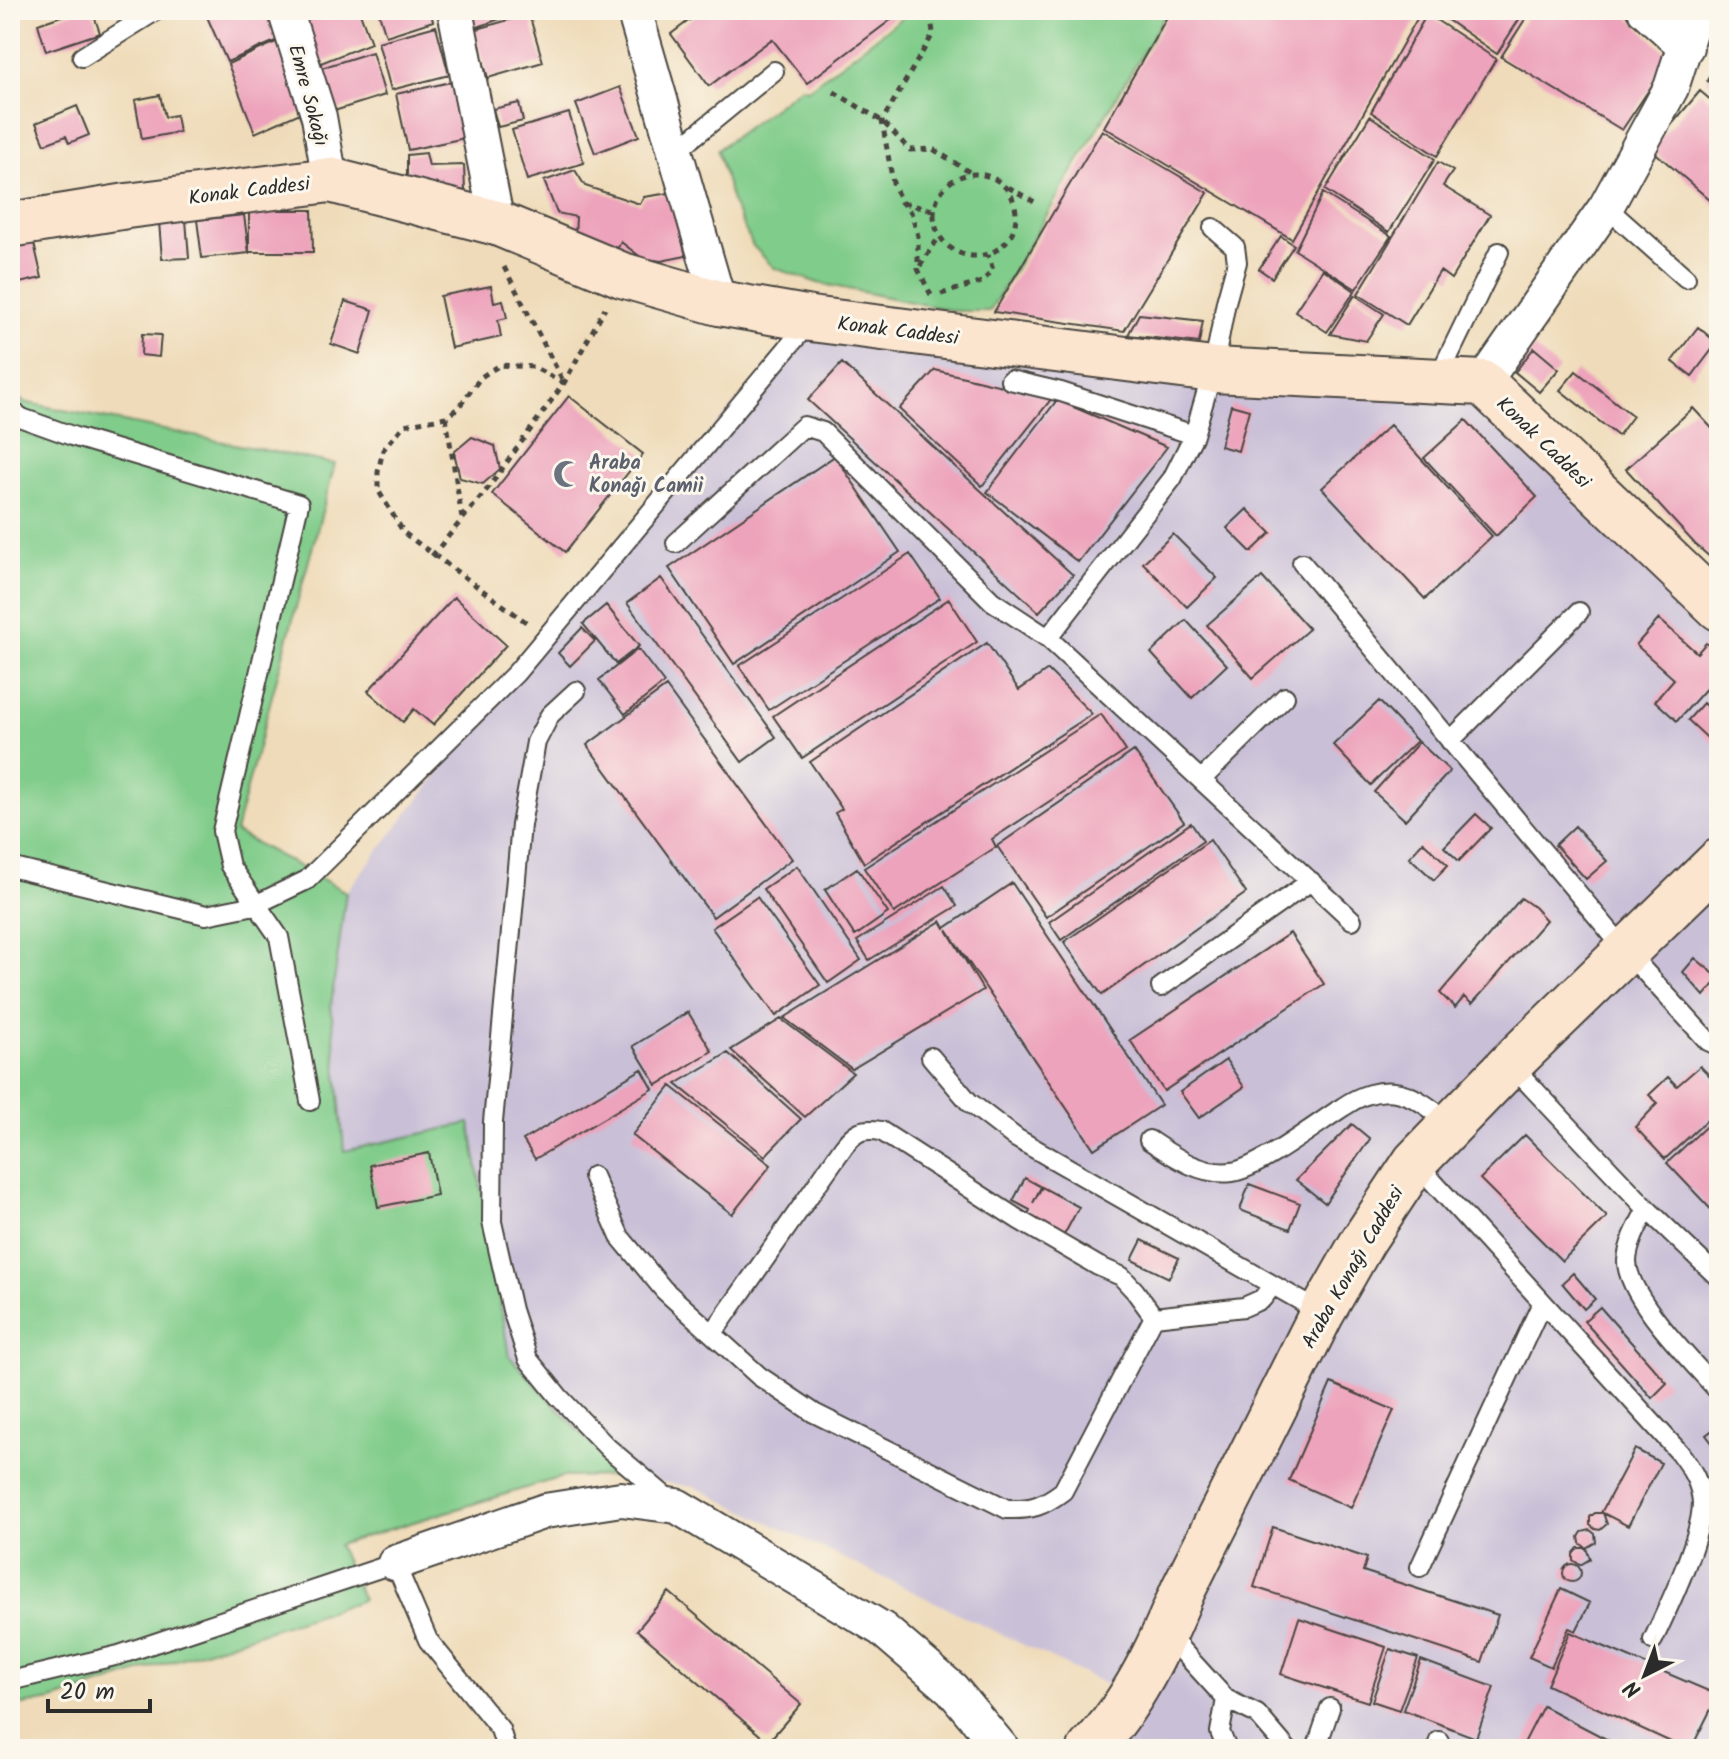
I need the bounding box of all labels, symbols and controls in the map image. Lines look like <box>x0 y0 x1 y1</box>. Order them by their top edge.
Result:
street label: Emre Sokağı <box>278 41 336 150</box>
street label: Konak Caddesi <box>187 169 313 215</box>
street label: Konak Caddesi <box>835 309 961 355</box>
street label: Konak Caddesi <box>1488 390 1598 498</box>
place label: Araba Konağı Camii <box>589 448 704 503</box>
mosque icon: Araba Konağı Camii <box>552 459 582 489</box>
street label: Araba Konağı Caddesi <box>1294 1180 1414 1355</box>
north arrow <box>1605 1635 1685 1715</box>
scale bar <box>48 1663 150 1713</box>
text: N <box>1616 1670 1650 1706</box>
text: 20 m <box>60 1673 115 1712</box>

